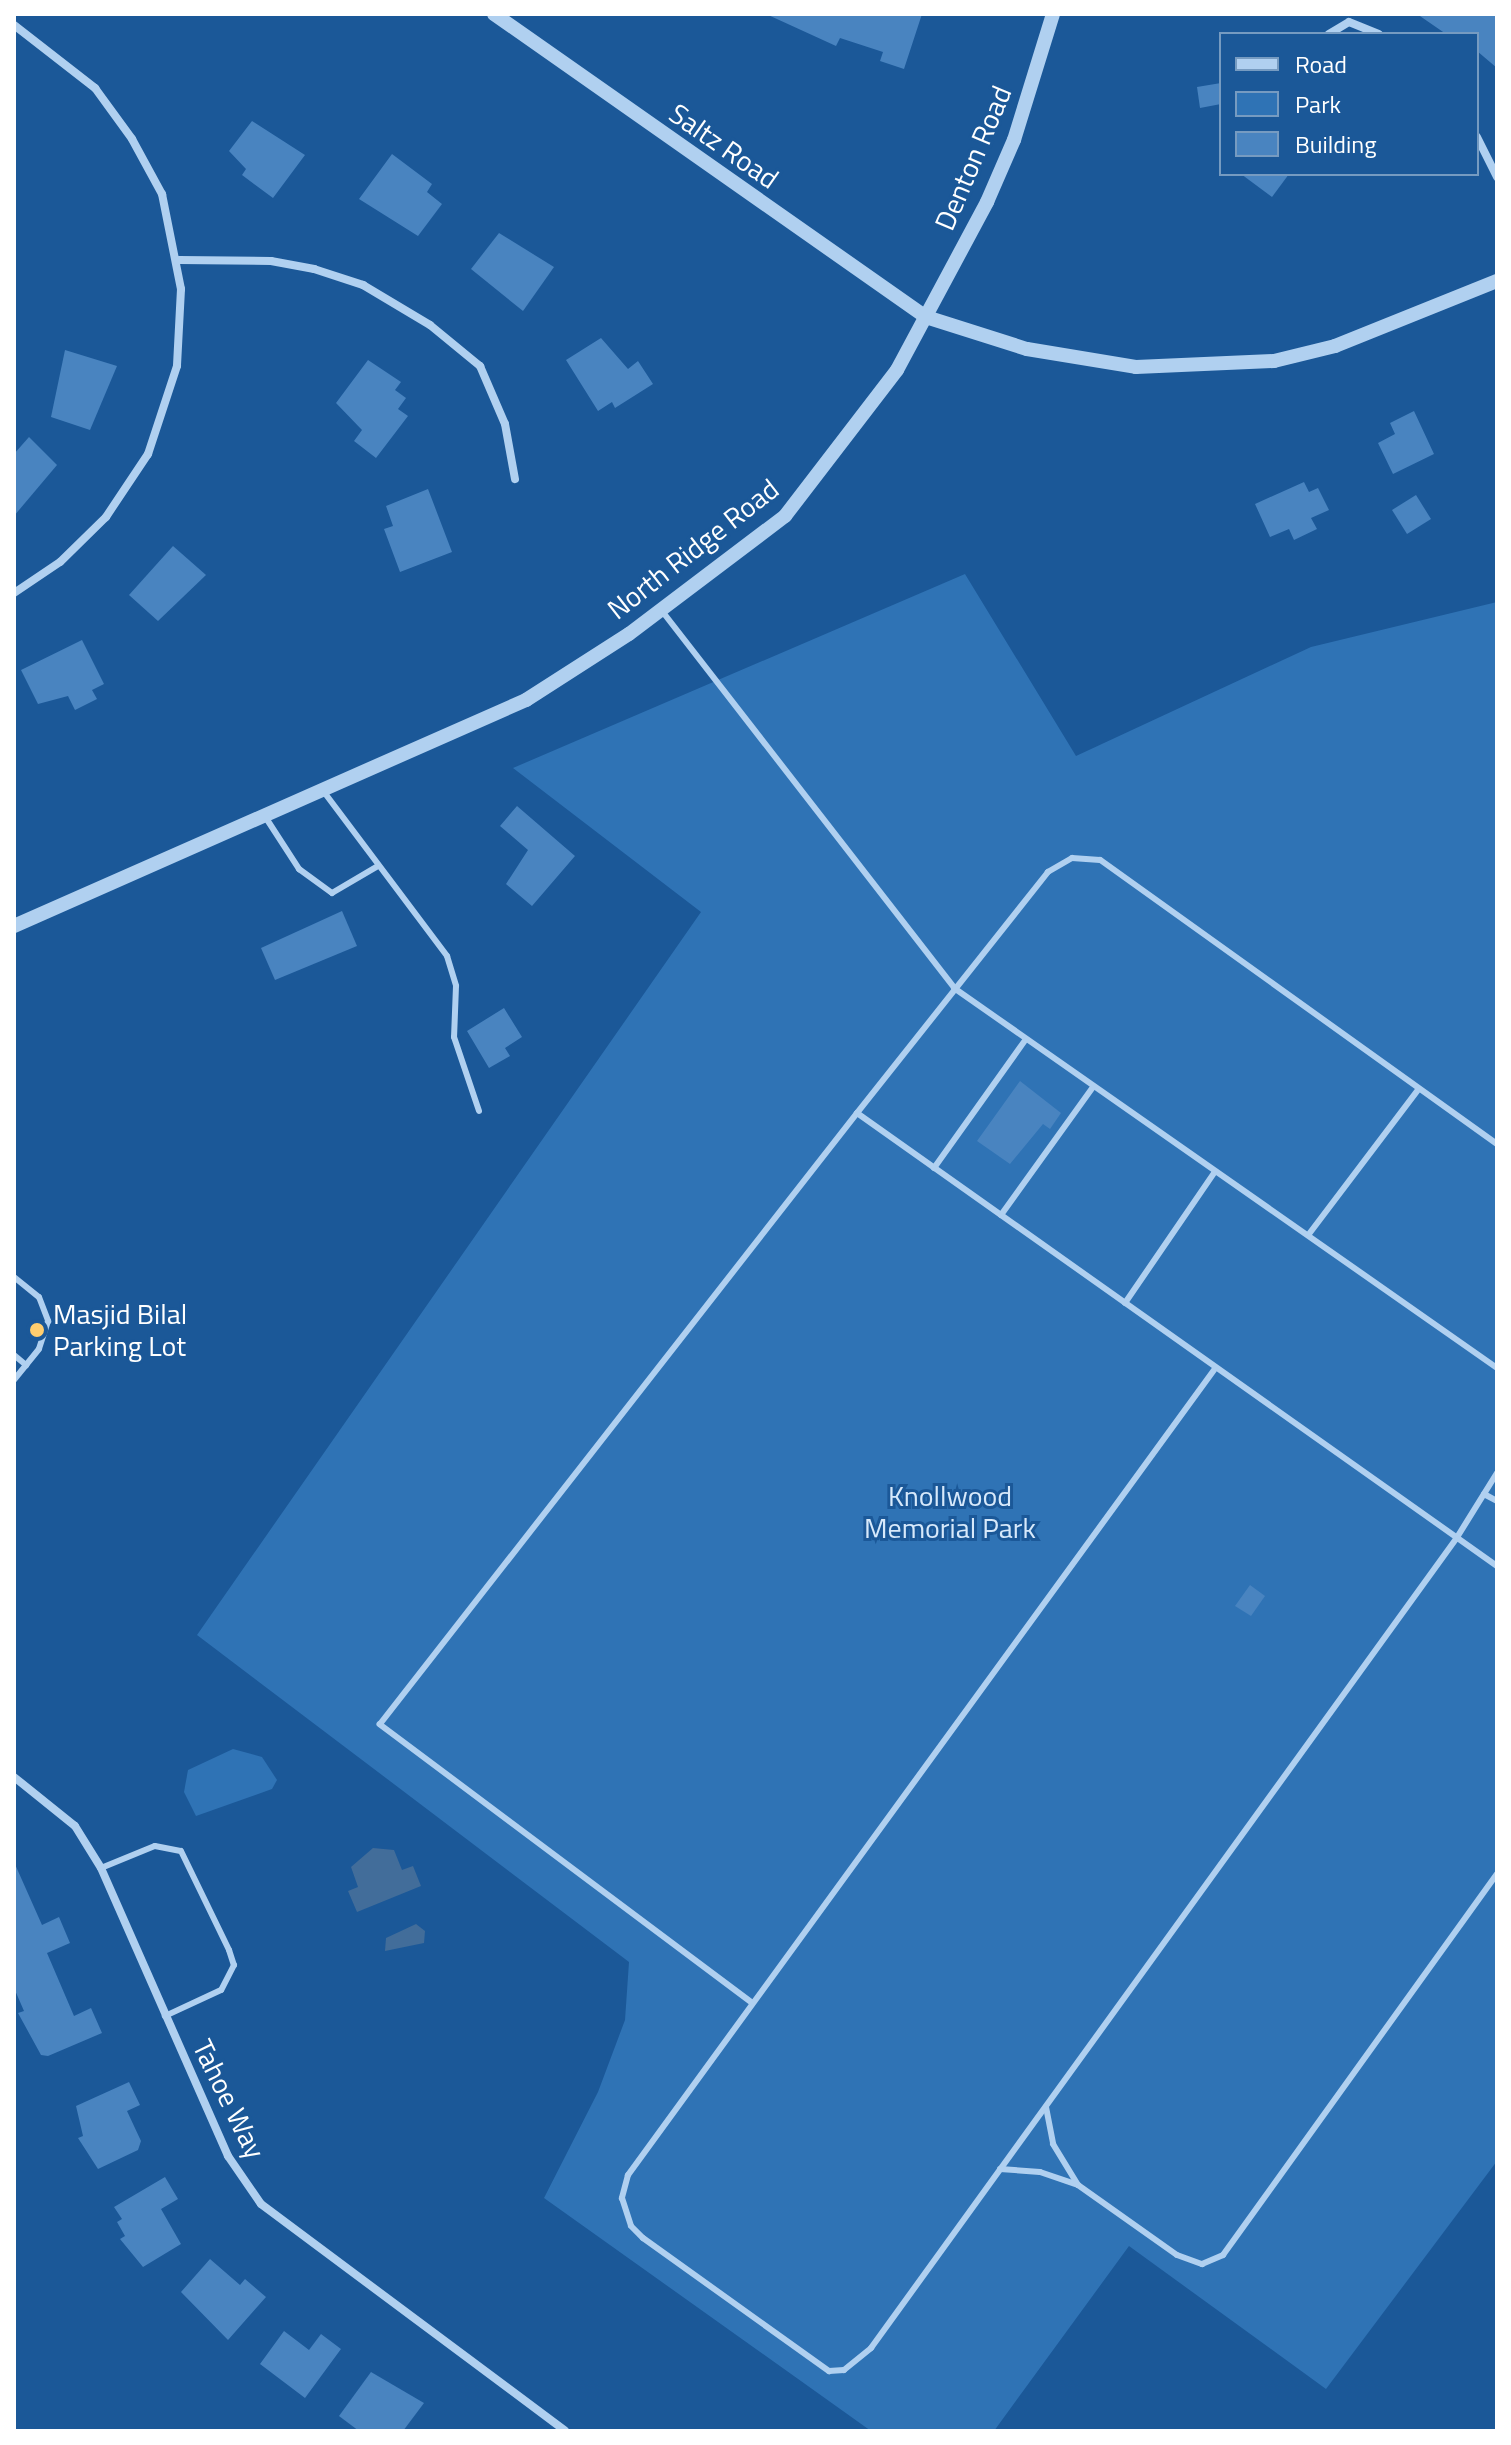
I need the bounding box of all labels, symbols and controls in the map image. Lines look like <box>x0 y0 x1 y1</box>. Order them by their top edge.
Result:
legend <box>1219 32 1479 176</box>
text: Road <box>1295 46 1347 82</box>
street label: Denton Road <box>928 81 1018 235</box>
text: Park <box>1295 86 1341 122</box>
street label: Saltz Road <box>663 96 785 196</box>
text: Building <box>1295 126 1377 162</box>
street label: North Ridge Road <box>601 472 785 626</box>
place label: Masjid Bilal Parking Lot <box>53 1297 187 1363</box>
marker: Masjid Bilal Parking Lot <box>28 1321 46 1339</box>
park label: Knollwood Memorial Park <box>864 1479 1036 1545</box>
street label: Tahoe Way <box>186 2034 272 2164</box>

